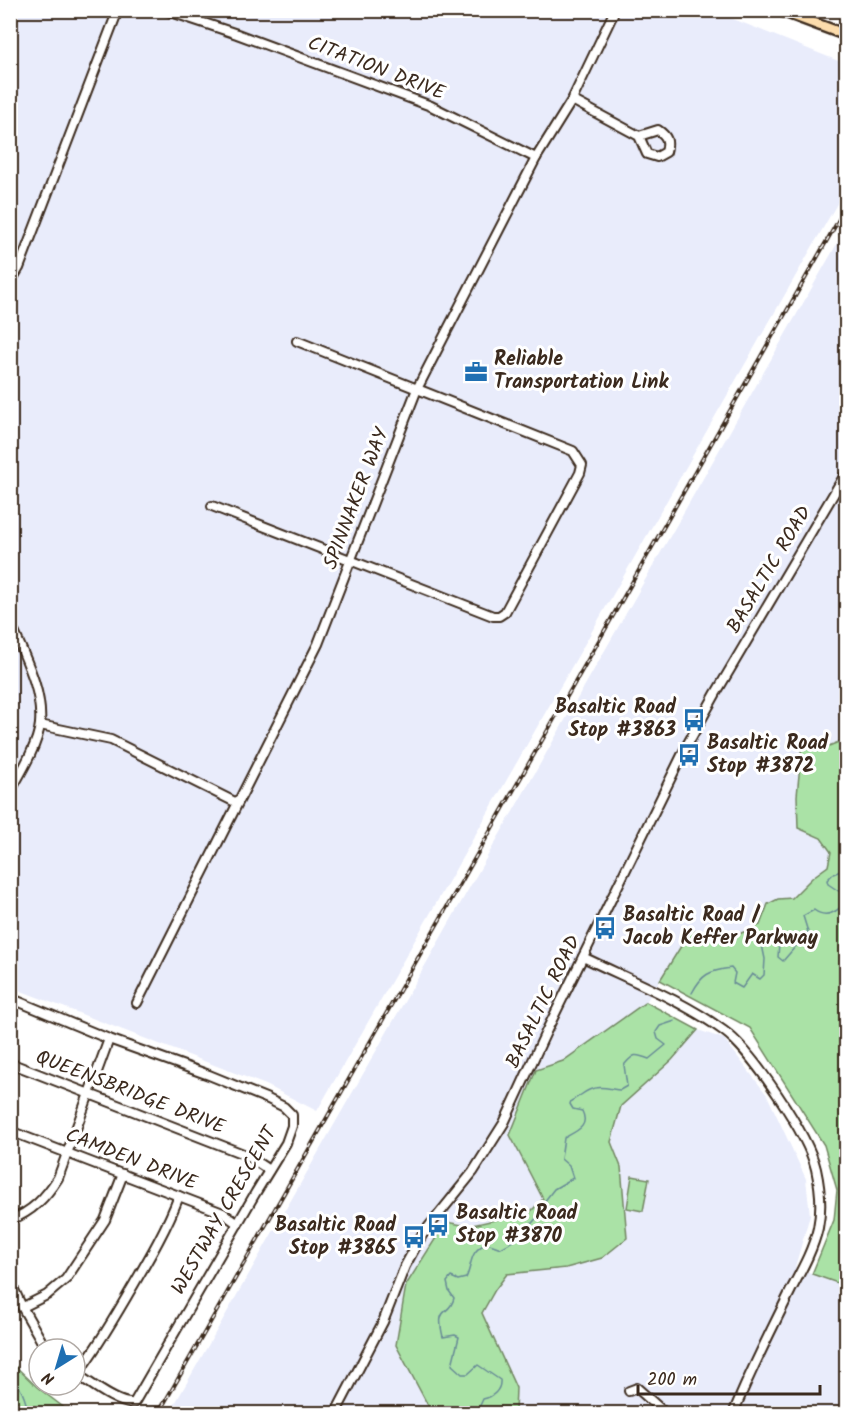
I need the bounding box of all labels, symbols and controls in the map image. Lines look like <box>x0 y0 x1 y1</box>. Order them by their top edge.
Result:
street label: CITATION DRIVE <box>303 28 451 110</box>
place label: Reliable Transportation Link <box>494 344 669 399</box>
office icon: Reliable Transportation Link <box>463 359 489 385</box>
street label: SPINNAKER WAY <box>315 422 399 574</box>
street label: BASALTIC ROAD <box>719 500 821 640</box>
place label: Basaltic Road Stop #3863 <box>555 692 677 747</box>
bus stop icon: Basaltic Road Stop #3863 <box>681 707 707 733</box>
place label: Basaltic Road Stop #3872 <box>707 728 830 783</box>
bus stop icon: Basaltic Road Stop #3872 <box>676 742 702 768</box>
place label: Basaltic Road / Jacob Keffer Parkway <box>623 900 818 955</box>
bus stop icon: Basaltic Road / Jacob Keffer Parkway <box>592 915 618 941</box>
street label: BASALTIC ROAD <box>498 930 590 1074</box>
street label: QUEENSBRIDGE DRIVE <box>30 1042 231 1144</box>
street label: WESTWAY CRESCENT <box>164 1119 287 1301</box>
street label: CAMDEN DRIVE <box>60 1120 203 1200</box>
place label: Basaltic Road Stop #3870 <box>456 1198 579 1253</box>
place label: Basaltic Road Stop #3865 <box>275 1210 398 1265</box>
bus stop icon: Basaltic Road Stop #3870 <box>425 1212 451 1238</box>
bus stop icon: Basaltic Road Stop #3865 <box>401 1224 427 1250</box>
north arrow <box>27 1337 87 1397</box>
scale bar <box>638 1358 820 1396</box>
text: N <box>37 1365 60 1391</box>
text: 200 m <box>647 1366 697 1395</box>

